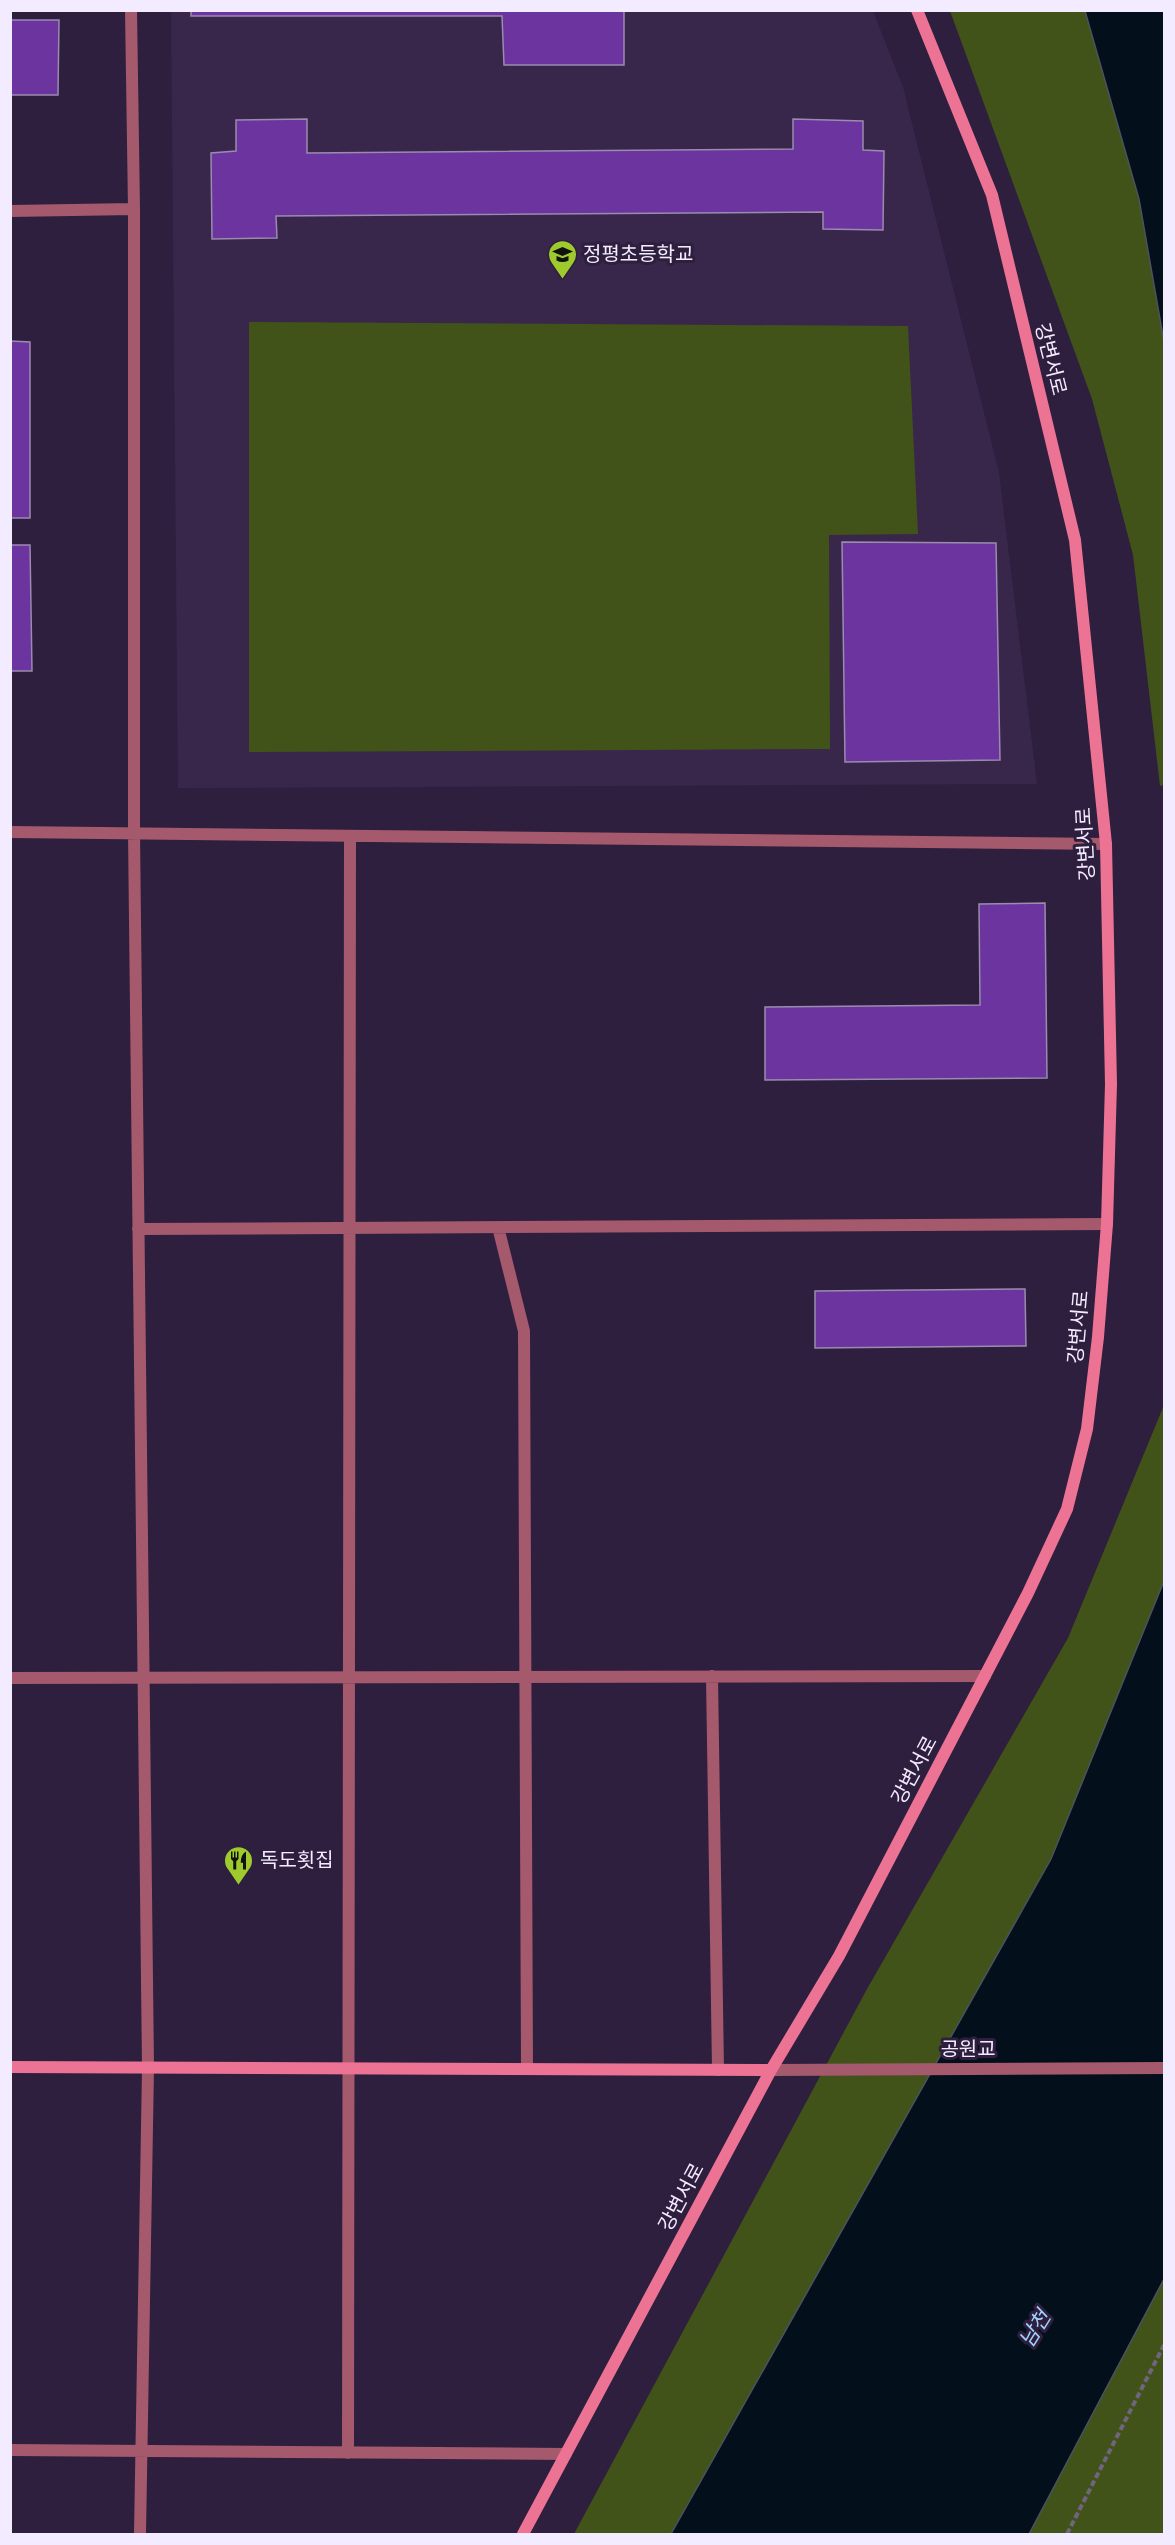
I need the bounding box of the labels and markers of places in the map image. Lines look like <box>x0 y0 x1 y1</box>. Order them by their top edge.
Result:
school or university icon: 정평초등학교 <box>546 238 578 280</box>
place label: 정평초등학교 <box>583 242 693 266</box>
restaurant icon: 독도횟집 <box>223 1844 255 1886</box>
place label: 독도횟집 <box>260 1848 334 1872</box>

